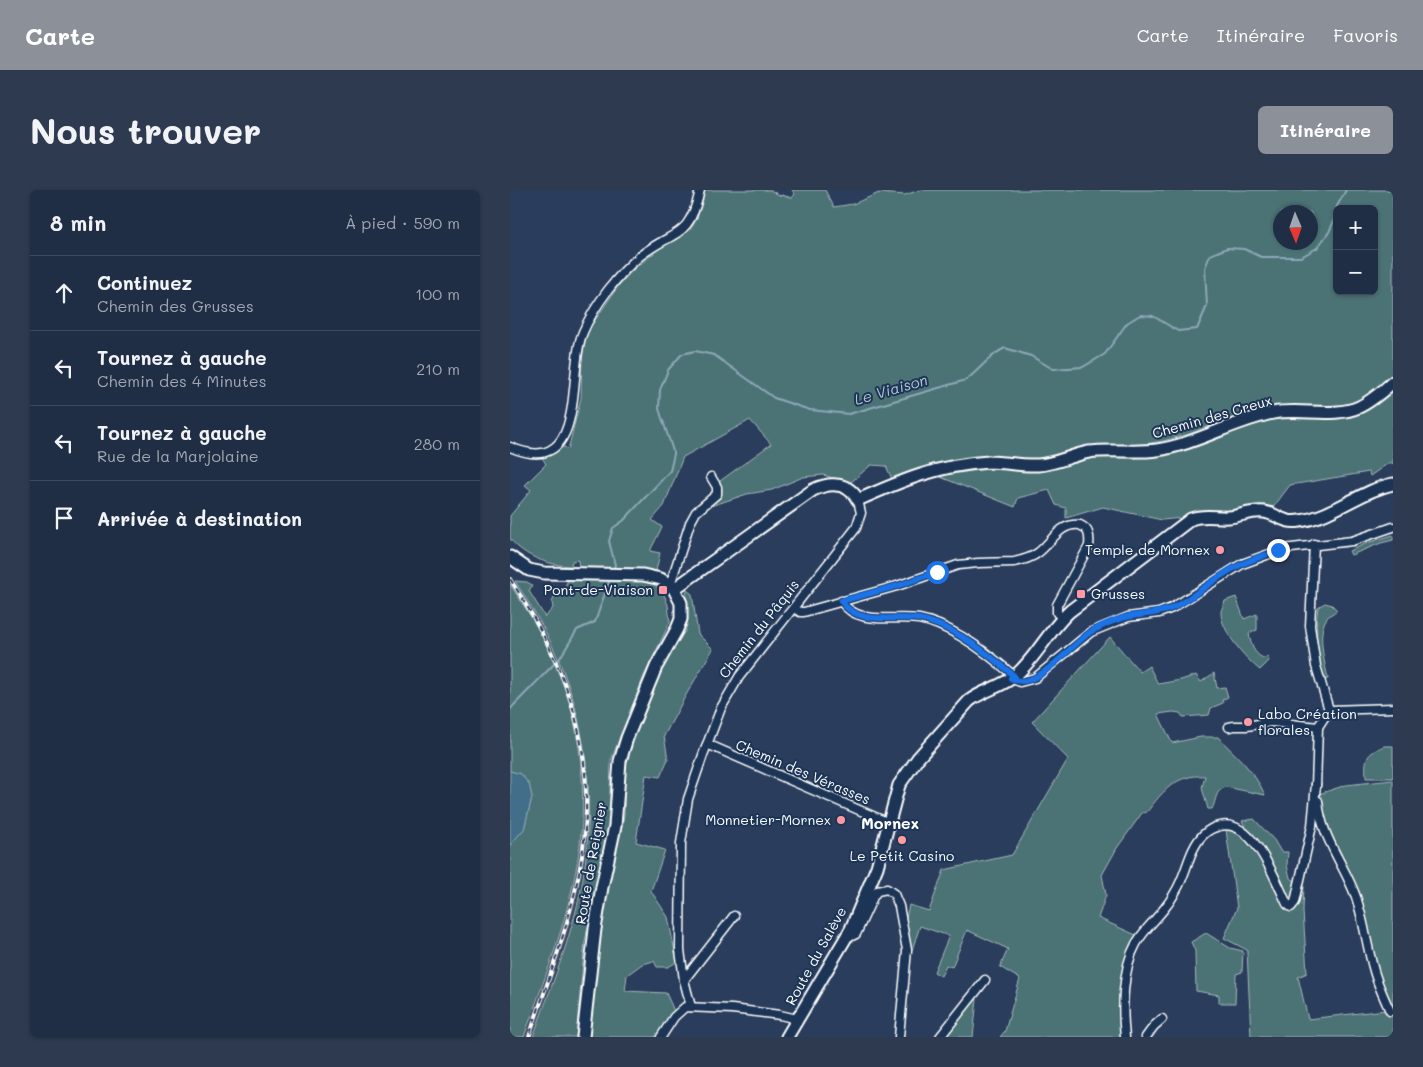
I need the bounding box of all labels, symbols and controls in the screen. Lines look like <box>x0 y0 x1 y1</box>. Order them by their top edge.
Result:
text: Carte <box>25 20 95 51</box>
text: Carte <box>1137 23 1189 47</box>
text: Itinéraire <box>1217 23 1305 47</box>
text: Favoris <box>1333 23 1398 47</box>
button: Itinéraire <box>1258 106 1393 154</box>
text: Nous trouver <box>30 107 261 153</box>
north arrow <box>1273 205 1318 250</box>
map controls <box>1333 205 1378 295</box>
button: + <box>1333 205 1378 250</box>
text: 8 min <box>50 209 106 236</box>
text: À pied · 590 m <box>345 212 460 233</box>
button: − <box>1333 250 1378 295</box>
text: Continuez <box>97 270 192 295</box>
icon: ahead <box>50 279 78 307</box>
text: 100 m <box>415 283 460 304</box>
text: Chemin des Grusses <box>97 295 254 316</box>
text: Tournez à gauche <box>97 345 266 370</box>
icon: left <box>50 354 78 382</box>
text: 210 m <box>416 358 460 379</box>
water label: Le Viaison <box>852 369 930 409</box>
text: Chemin des 4 Minutes <box>97 370 266 391</box>
street label: Chemin des Creux <box>1150 390 1274 443</box>
text: Tournez à gauche <box>97 420 266 445</box>
icon: left <box>50 429 78 457</box>
text: 280 m <box>414 433 460 454</box>
text: Rue de la Marjolaine <box>97 445 259 466</box>
icon: arrive <box>50 504 78 532</box>
text: Arrivée à destination <box>97 506 302 531</box>
route end <box>1267 539 1290 562</box>
place label: Temple de Mornex <box>1085 540 1210 559</box>
marker: Temple de Mornex <box>1214 544 1226 556</box>
route start <box>926 561 949 584</box>
street label: Chemin du Pâquis <box>714 575 803 682</box>
place label: Pont-de-Viaison <box>544 580 653 599</box>
marker: Pont-de-Viaison <box>657 584 669 596</box>
place label: Grusses <box>1091 584 1145 603</box>
marker: Grusses <box>1075 588 1087 600</box>
place label: Labo Création florales <box>1258 704 1357 739</box>
marker: Labo Création florales <box>1242 716 1254 728</box>
street label: Chemin des Vérasses <box>733 735 873 809</box>
street label: Route de Reignier <box>570 800 611 926</box>
place label: Monnetier-Mornex <box>705 810 831 829</box>
district label: Mornex <box>861 812 919 833</box>
marker: Monnetier-Mornex <box>835 814 847 826</box>
marker: Le Petit Casino <box>896 834 908 846</box>
place label: Le Petit Casino <box>850 846 954 865</box>
street label: Route du Salève <box>781 903 850 1008</box>

